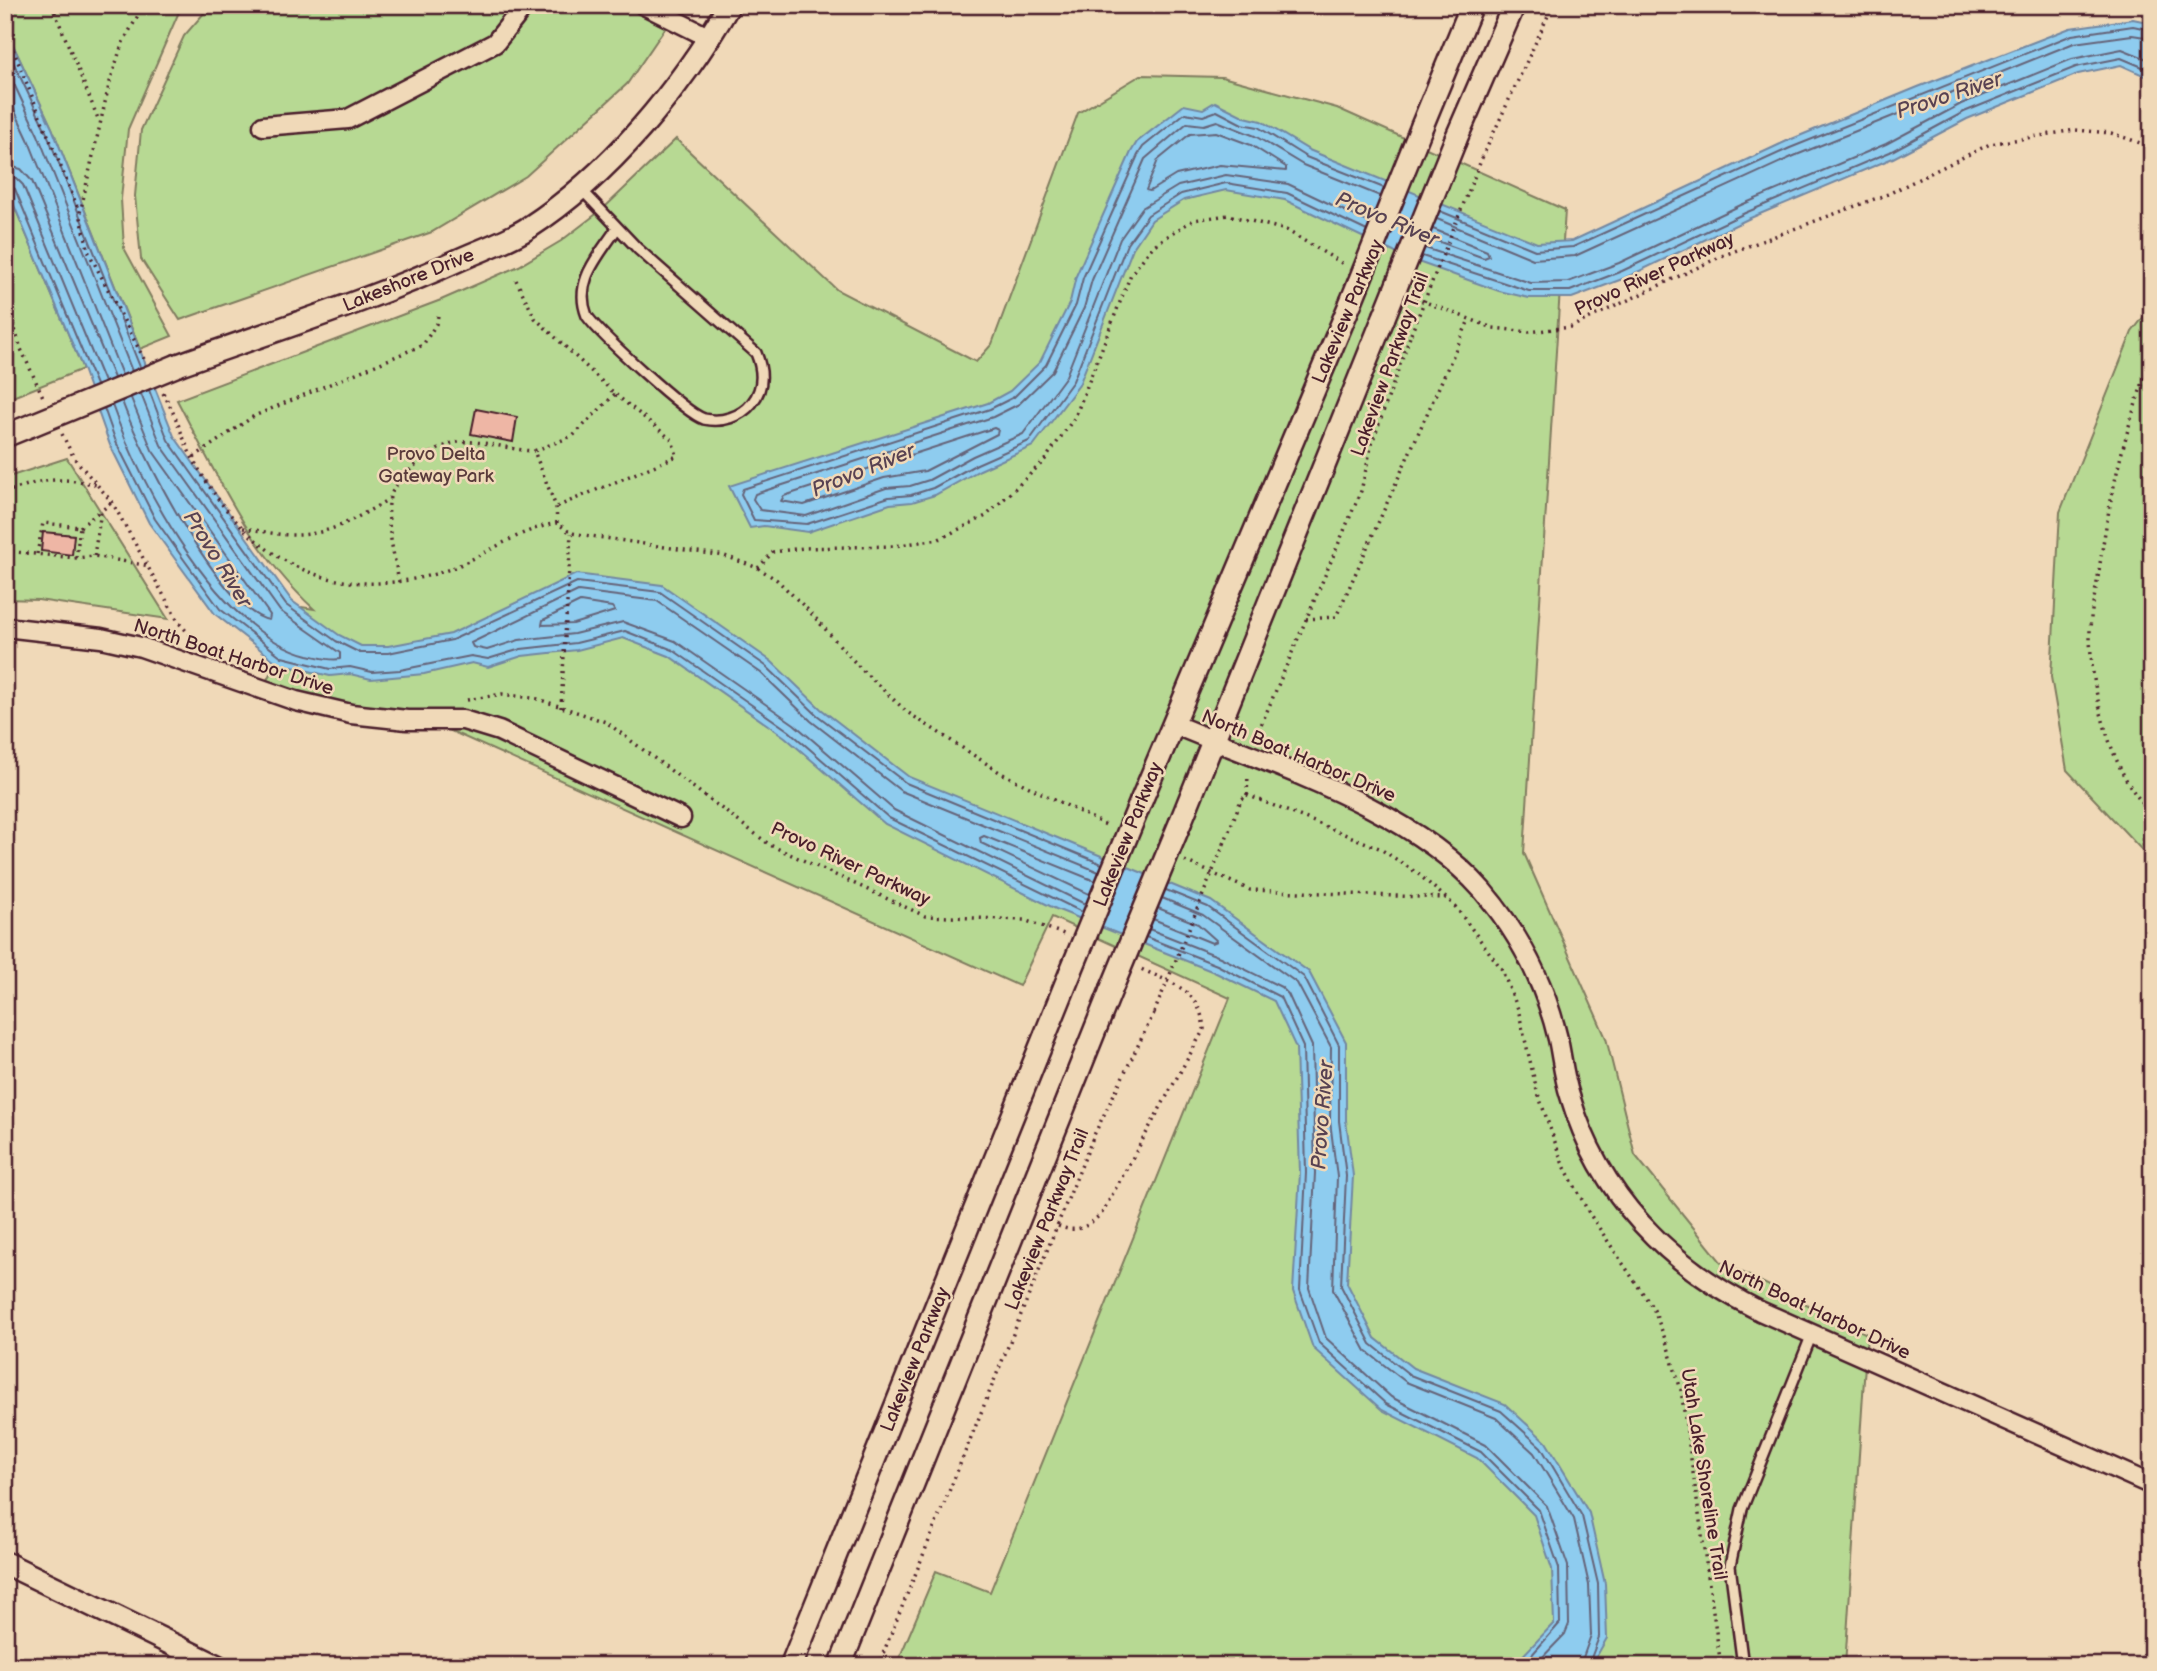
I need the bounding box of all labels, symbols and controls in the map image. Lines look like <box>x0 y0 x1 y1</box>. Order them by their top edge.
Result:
water label: Provo River <box>1893 66 2006 124</box>
water label: Provo River <box>1332 187 1443 253</box>
street label: Provo River Parkway <box>1571 227 1738 321</box>
street label: Lakeview Parkway <box>1308 236 1389 387</box>
street label: Lakeshore Drive <box>340 244 478 317</box>
street label: Lakeview Parkway Trail <box>1346 270 1434 459</box>
water label: Provo River <box>808 438 920 503</box>
park label: Provo Delta Gateway Park <box>378 443 494 488</box>
water label: Provo River <box>178 506 258 613</box>
street label: North Boat Harbor Drive <box>131 614 336 701</box>
street label: North Boat Harbor Drive <box>1198 705 1399 808</box>
street label: Lakeview Parkway <box>1089 758 1168 910</box>
street label: Provo River Parkway <box>767 817 934 912</box>
water label: Provo River <box>1306 1058 1339 1170</box>
street label: Lakeview Parkway Trail <box>1000 1125 1094 1314</box>
street label: North Boat Harbor Drive <box>1715 1256 1914 1365</box>
street label: Lakeview Parkway <box>876 1283 955 1435</box>
street label: Utah Lake Shoreline Trail <box>1675 1367 1732 1582</box>

